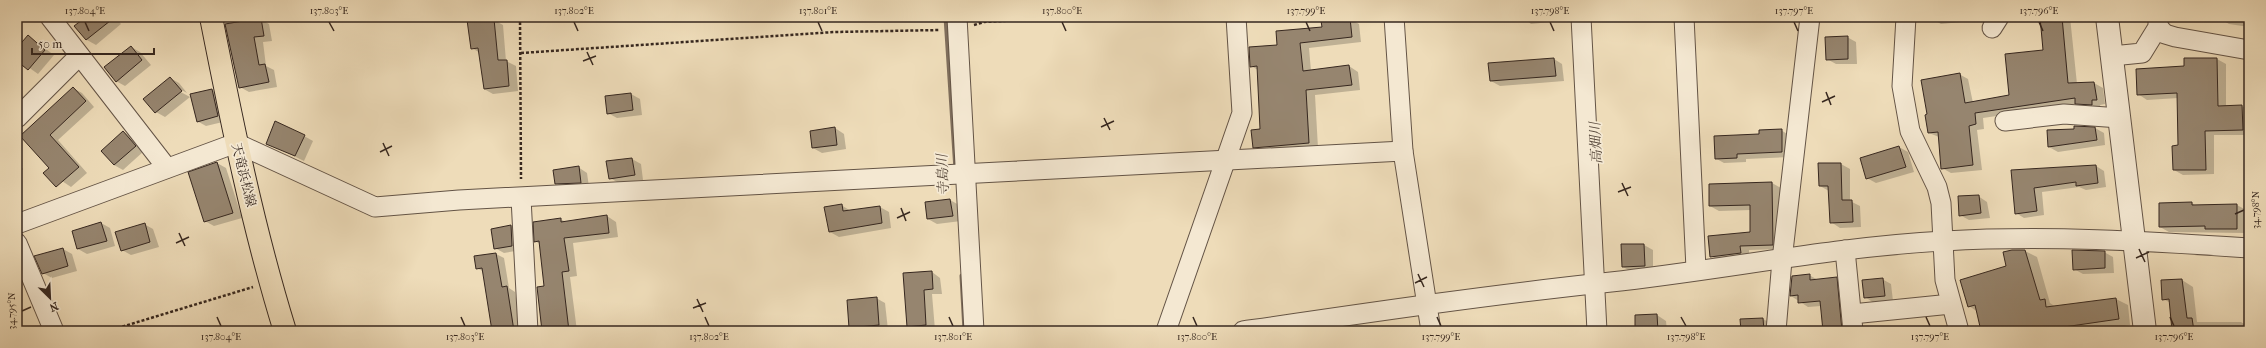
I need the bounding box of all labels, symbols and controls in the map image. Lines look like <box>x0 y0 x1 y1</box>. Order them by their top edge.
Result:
text: 137.804°E <box>65 5 105 17</box>
text: 137.803°E <box>310 5 348 17</box>
text: 137.802°E <box>554 5 594 17</box>
text: 137.801°E <box>799 5 837 17</box>
text: 137.800°E <box>1042 5 1082 17</box>
text: 137.799°E <box>1287 5 1325 17</box>
text: 137.798°E <box>1531 5 1569 17</box>
text: 137.797°E <box>1775 5 1813 17</box>
text: 137.796°E <box>2020 5 2058 17</box>
scale bar <box>32 30 154 56</box>
text: 50 m <box>38 37 62 51</box>
water label: 高畑川 <box>1586 120 1606 164</box>
street label: 天竜浜松線 <box>229 142 259 208</box>
water label: 寺島川 <box>933 152 953 196</box>
text: 34.798°N <box>2250 191 2262 229</box>
north arrow <box>30 278 70 318</box>
text: 34.795°N <box>6 292 18 330</box>
text: N <box>47 299 60 315</box>
text: 137.804°E <box>201 331 241 343</box>
text: 137.803°E <box>446 331 484 343</box>
text: 137.802°E <box>689 331 729 343</box>
text: 137.801°E <box>934 331 972 343</box>
text: 137.800°E <box>1177 331 1217 343</box>
text: 137.799°E <box>1422 331 1460 343</box>
text: 137.798°E <box>1667 331 1705 343</box>
text: 137.797°E <box>1911 331 1949 343</box>
text: 137.796°E <box>2155 331 2193 343</box>

